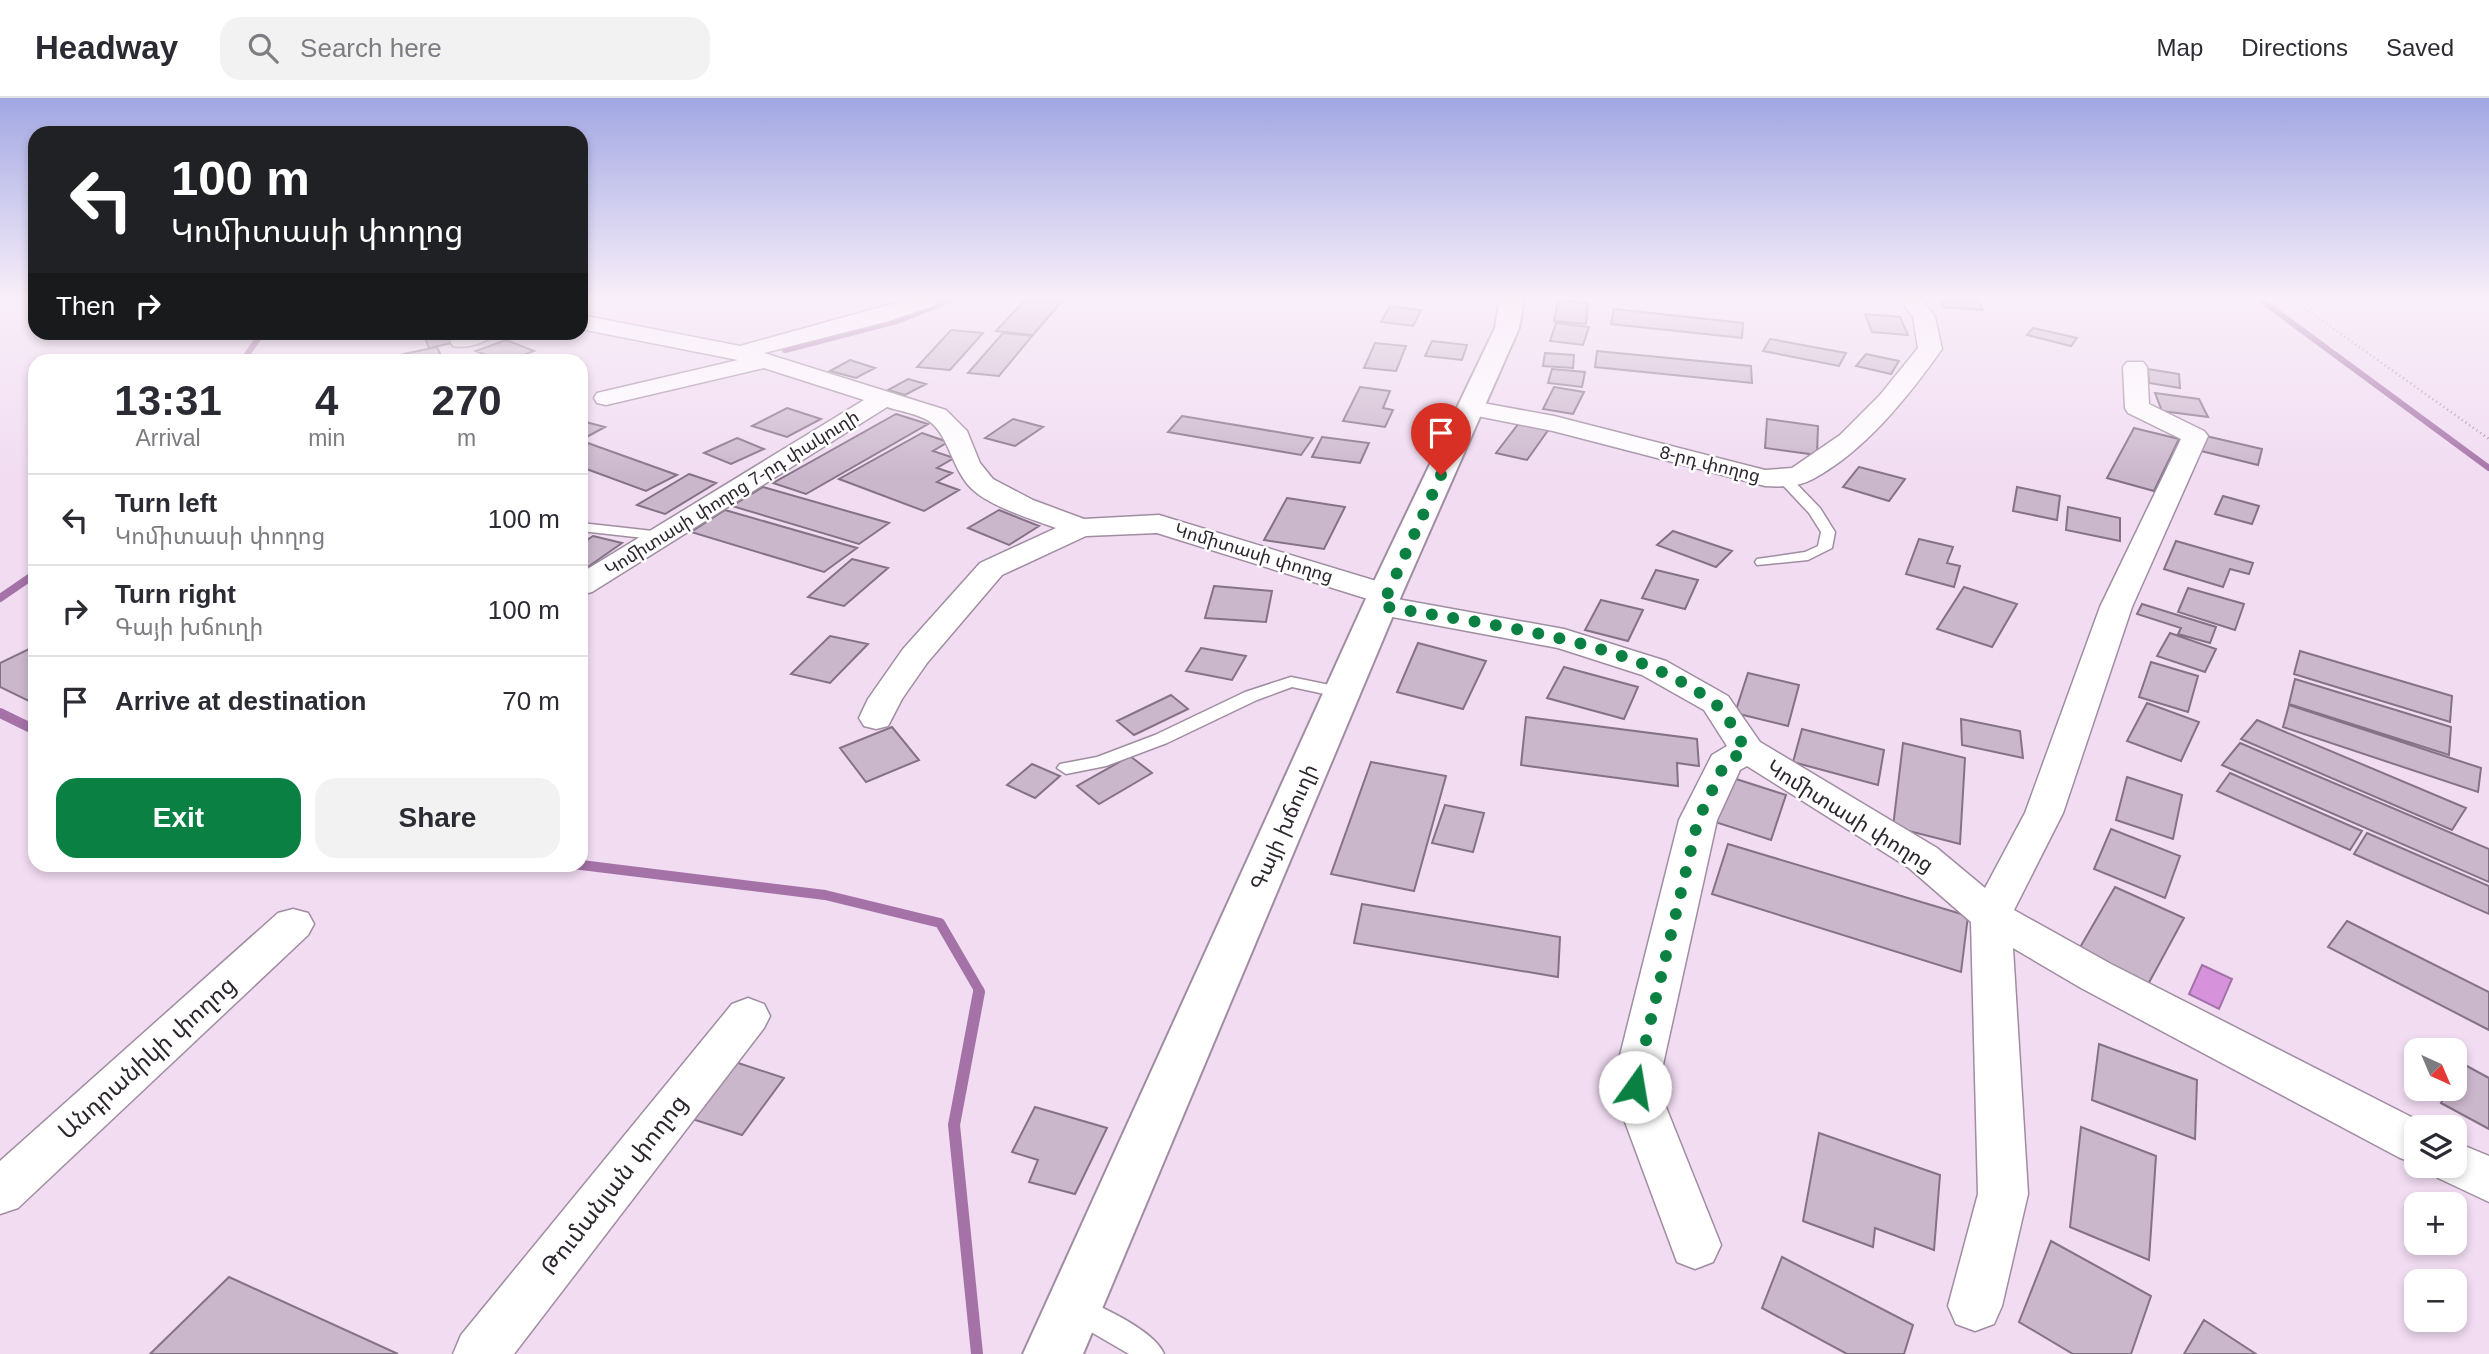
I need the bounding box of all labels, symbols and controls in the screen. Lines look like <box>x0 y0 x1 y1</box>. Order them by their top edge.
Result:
search box <box>220 17 710 80</box>
text: Headway <box>35 29 178 66</box>
icon: search <box>244 29 282 67</box>
text: Search here <box>300 33 442 63</box>
text: Map <box>2157 34 2203 61</box>
text: Directions <box>2241 34 2348 61</box>
text: Saved <box>2386 34 2454 61</box>
text: 100 m <box>171 151 310 205</box>
icon: left <box>56 154 147 245</box>
text: Կոմիտասի փողոց <box>171 213 464 249</box>
icon: right <box>129 287 167 325</box>
text: Then <box>56 291 115 321</box>
text: 13:31 <box>114 377 222 424</box>
text: 4 <box>315 377 338 424</box>
text: 270 <box>432 377 502 424</box>
pin <box>1411 403 1471 475</box>
street label: Կոմիտասի փողոց 7-րդ փակուղի <box>602 406 862 580</box>
icon: arrive <box>1422 414 1460 452</box>
text: Arrival <box>135 425 201 451</box>
text: min <box>308 425 345 451</box>
text: m <box>457 425 476 451</box>
street label: 8-րդ փողոց <box>1658 442 1762 486</box>
text: Turn left <box>115 488 217 518</box>
icon: left <box>56 501 94 539</box>
text: 100 m <box>488 504 560 534</box>
street label: Կոմիտասի փողոց <box>1172 519 1336 587</box>
text: Կոմիտասի փողոց <box>115 523 325 549</box>
text: Turn right <box>115 579 236 609</box>
icon: right <box>56 592 94 630</box>
text: 100 m <box>488 595 560 625</box>
text: Գայի խճուղի <box>115 614 263 640</box>
icon: arrive <box>56 683 94 721</box>
text: Arrive at destination <box>115 686 366 716</box>
text: 70 m <box>502 686 560 716</box>
street label: Կոմիտասի փողոց <box>1762 755 1938 877</box>
street label: Գայի խճուղի <box>1246 760 1322 894</box>
button: Exit <box>56 778 301 858</box>
button: Share <box>315 778 560 858</box>
street label: Անդրանիկի փողոց <box>52 971 242 1145</box>
north arrow <box>2404 1038 2468 1101</box>
map controls <box>2404 1038 2467 1332</box>
position arrow <box>1598 1050 1672 1124</box>
street label: Թումանյան փողոց <box>535 1089 693 1281</box>
button: layers <box>2404 1115 2467 1178</box>
button: + <box>2404 1192 2467 1255</box>
button: − <box>2404 1269 2467 1332</box>

